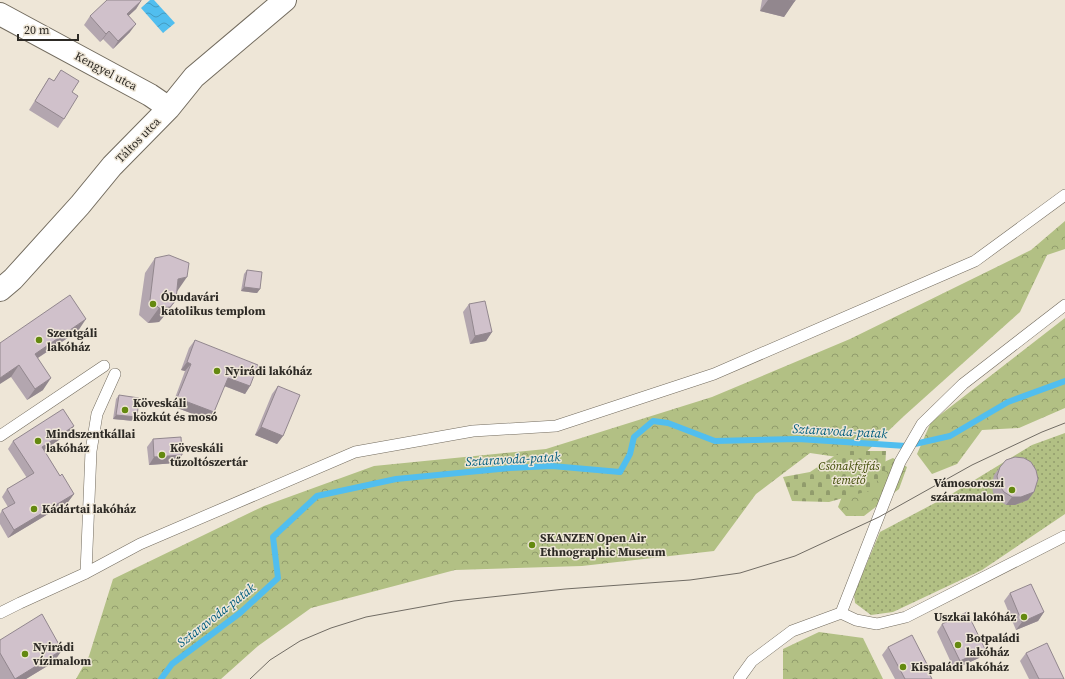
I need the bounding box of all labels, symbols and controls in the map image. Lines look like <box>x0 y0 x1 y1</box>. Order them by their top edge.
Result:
scale bar <box>18 16 78 42</box>
text: 20 m <box>24 22 50 38</box>
street label: Kengyel utca <box>72 48 141 95</box>
street label: Táltos utca <box>112 113 164 166</box>
place label: Óbudavári katolikus templom <box>161 289 266 319</box>
marker: Óbudavári katolikus templom <box>148 299 158 309</box>
place label: Szentgáli lakóház <box>47 325 98 355</box>
marker: Szentgáli lakóház <box>34 335 44 345</box>
place label: Nyirádi lakóház <box>225 363 312 379</box>
marker: Nyirádi lakóház <box>212 366 222 376</box>
place label: Köveskáli közkút és mosó <box>133 395 218 425</box>
marker: Köveskáli közkút és mosó <box>120 405 130 415</box>
water label: Sztaravoda-patak <box>792 420 889 442</box>
place label: Mindszentkállai lakóház <box>46 426 135 456</box>
marker: Mindszentkállai lakóház <box>33 436 43 446</box>
place label: Köveskáli tűzoltószertár <box>170 440 248 470</box>
water label: Sztaravoda-patak <box>465 448 562 470</box>
marker: Köveskáli tűzoltószertár <box>157 450 167 460</box>
park label: Csónakfejfás temető <box>818 458 880 488</box>
place label: Vámosoroszi szárazmalom <box>931 475 1004 505</box>
marker: Vámosoroszi szárazmalom <box>1007 485 1017 495</box>
place label: Kádártai lakóház <box>42 501 136 517</box>
marker: Kádártai lakóház <box>29 504 39 514</box>
place label: SKANZEN Open Air Ethnographic Museum <box>540 530 666 560</box>
marker: SKANZEN Open Air Ethnographic Museum <box>527 540 537 550</box>
water label: Sztaravoda-patak <box>173 579 259 651</box>
place label: Uszkai lakóház <box>934 609 1016 625</box>
marker: Uszkai lakóház <box>1019 612 1029 622</box>
place label: Botpaládi lakóház <box>966 630 1020 660</box>
place label: Nyirádi vízimalom <box>32 639 91 669</box>
marker: Botpaládi lakóház <box>953 640 963 650</box>
marker: Nyirádi vízimalom <box>20 649 30 659</box>
place label: Kispaládi lakóház <box>911 659 1009 675</box>
marker: Kispaládi lakóház <box>898 662 908 672</box>

